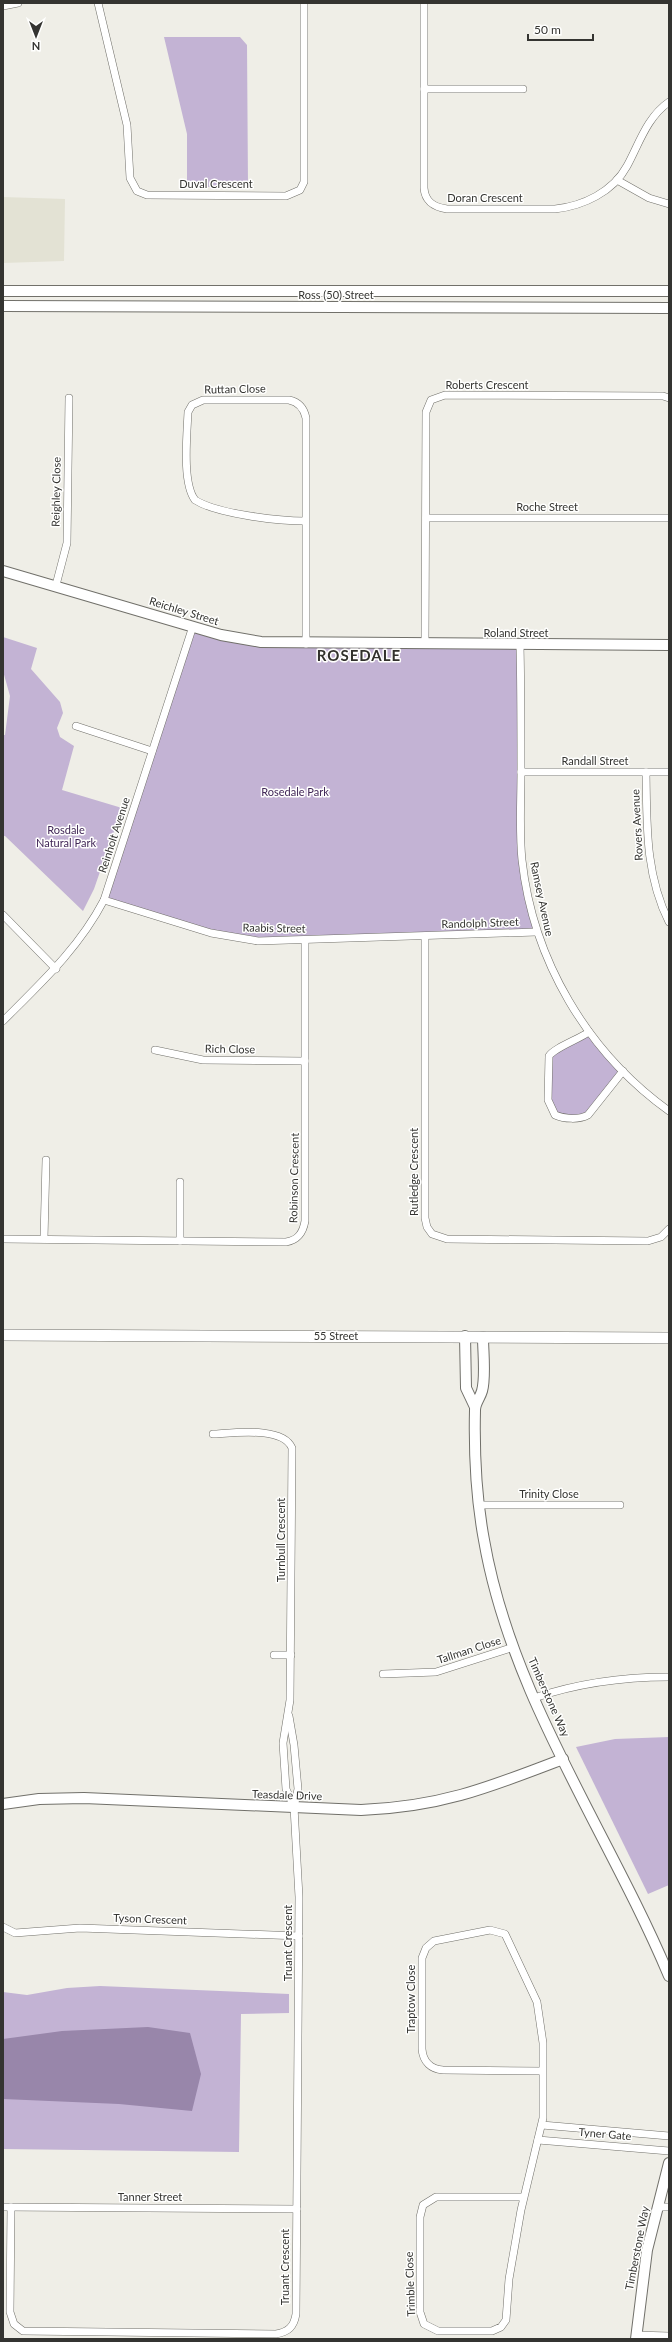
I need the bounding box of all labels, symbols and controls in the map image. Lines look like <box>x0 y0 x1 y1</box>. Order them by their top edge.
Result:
north arrow <box>16 16 56 56</box>
scale bar <box>528 16 593 42</box>
text: 50 m <box>534 22 561 37</box>
text: N <box>32 40 40 53</box>
street label: Duval Crescent <box>179 177 253 190</box>
street label: Doran Crescent <box>447 191 523 204</box>
street label: Ross (50) Street <box>298 288 374 301</box>
street label: Roberts Crescent <box>446 378 529 391</box>
street label: Ruttan Close <box>204 381 266 396</box>
street label: Reighley Close <box>48 457 63 527</box>
street label: Roche Street <box>516 500 578 513</box>
street label: Reichley Street <box>148 594 220 627</box>
street label: Roland Street <box>484 626 549 639</box>
district label: ROSEDALE <box>317 646 401 664</box>
street label: Randall Street <box>561 754 629 767</box>
park label: Rosedale Park <box>261 785 329 798</box>
street label: Rovers Avenue <box>628 789 645 861</box>
street label: Reinholt Avenue <box>95 795 132 874</box>
park label: Rosdale Natural Park <box>36 823 96 849</box>
street label: Ramsey Avenue <box>528 860 557 938</box>
street label: Randolph Street <box>441 915 519 930</box>
street label: Raabis Street <box>242 920 306 935</box>
street label: Rich Close <box>205 1042 256 1055</box>
street label: Rutledge Crescent <box>407 1128 420 1216</box>
street label: Robinson Crescent <box>286 1133 301 1223</box>
street label: 55 Street <box>314 1329 358 1342</box>
street label: Trinity Close <box>519 1487 579 1500</box>
street label: Turnbull Crescent <box>274 1498 287 1582</box>
street label: Tallman Close <box>435 1633 502 1666</box>
street label: Timberstone Way <box>526 1655 573 1739</box>
street label: Teasdale Drive <box>252 1787 323 1802</box>
street label: Truant Crescent <box>281 1905 294 1981</box>
street label: Tyson Crescent <box>113 1911 187 1926</box>
street label: Traptow Close <box>404 1964 417 2033</box>
street label: Tyner Gate <box>578 2125 632 2142</box>
street label: Tanner Street <box>118 2190 182 2203</box>
street label: Timberstone Way <box>622 2204 651 2291</box>
street label: Truant Crescent <box>278 2229 291 2305</box>
street label: Trimble Close <box>402 2251 417 2317</box>

